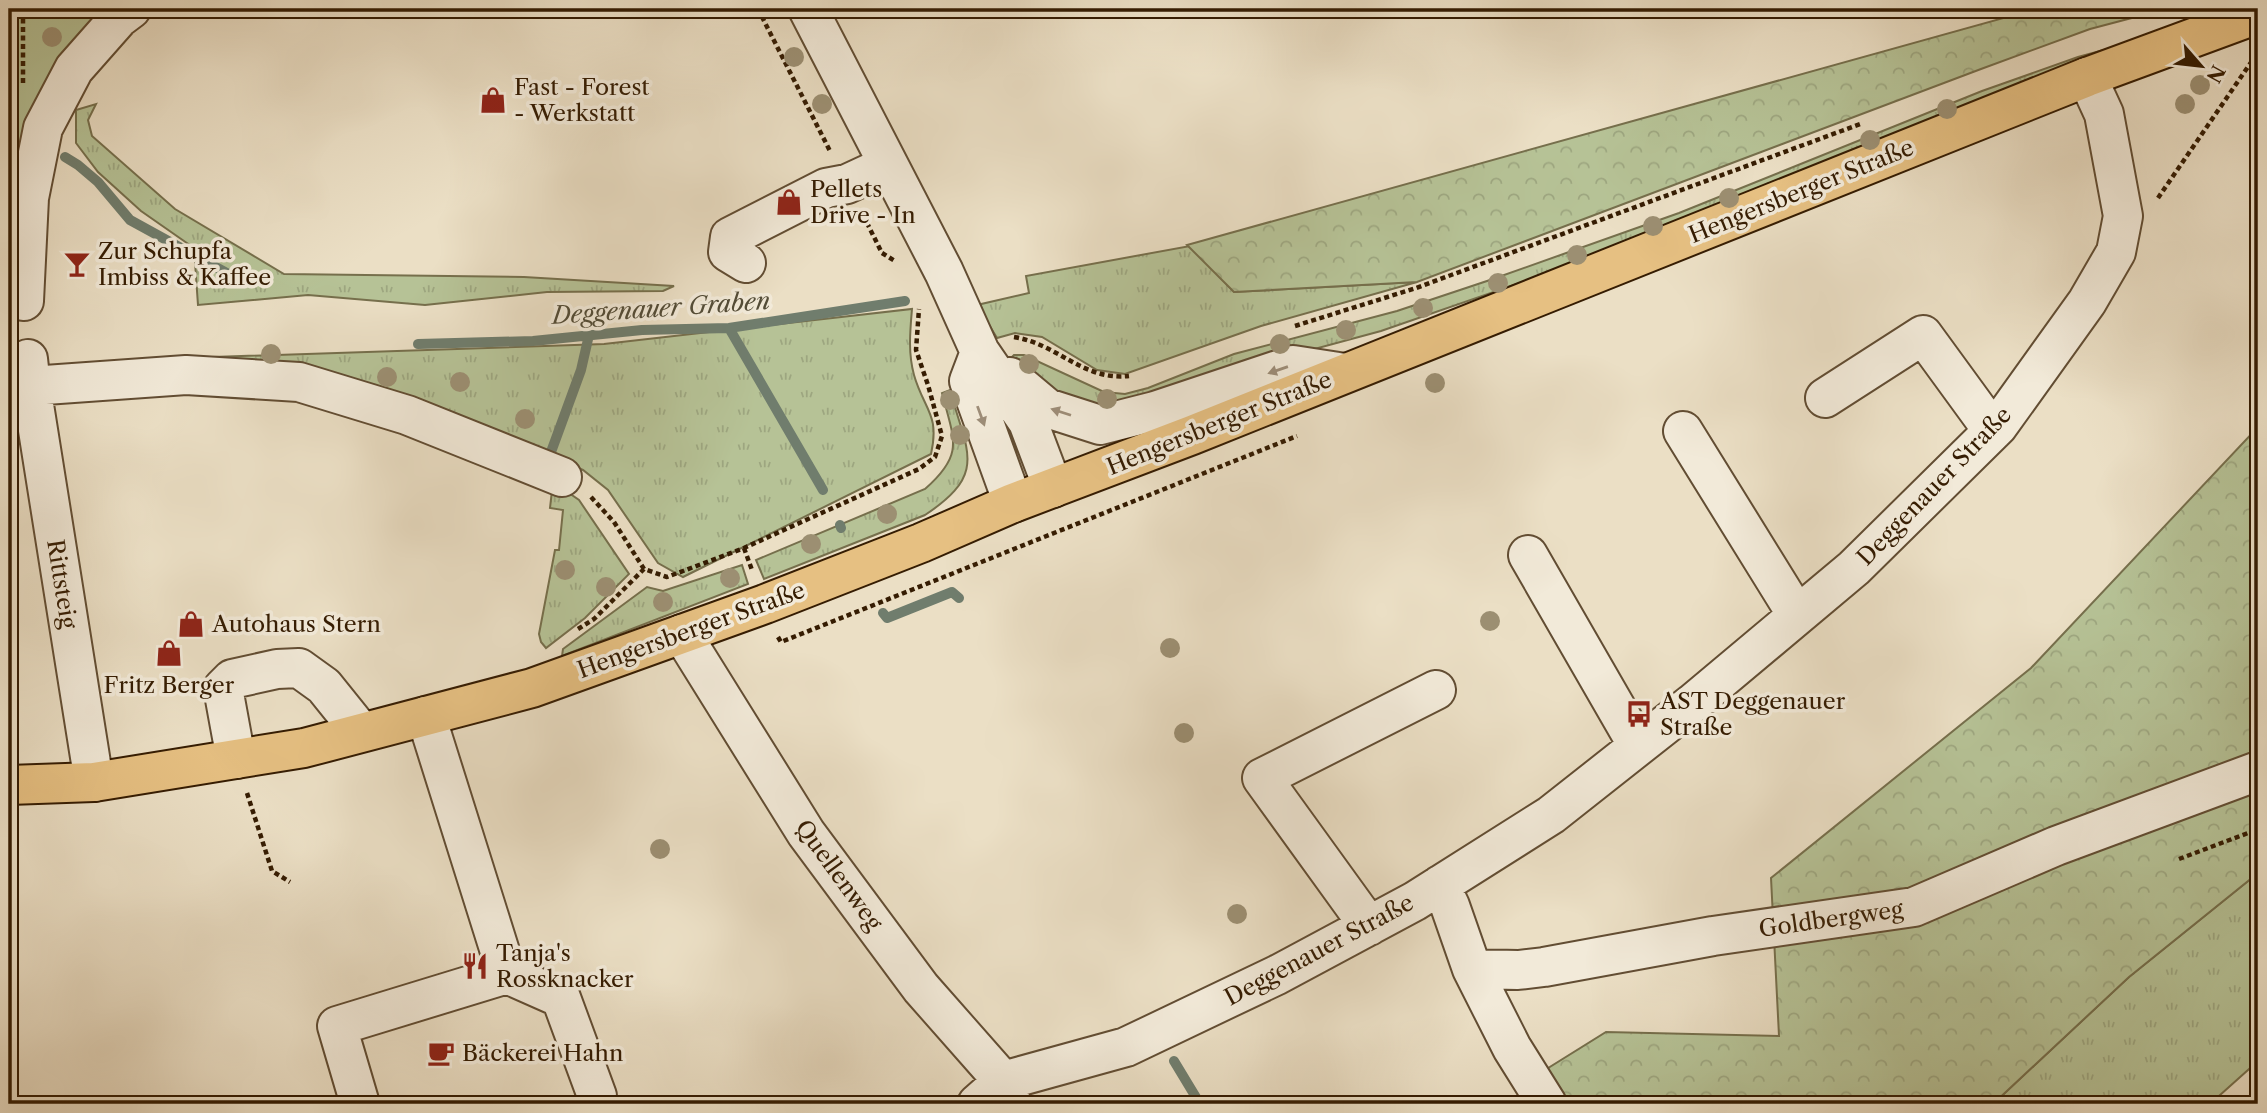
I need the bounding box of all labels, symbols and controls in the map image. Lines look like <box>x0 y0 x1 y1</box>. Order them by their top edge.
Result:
north arrow <box>2166 32 2236 102</box>
text: N <box>2202 61 2230 86</box>
place label: Fast - Forest - Werkstatt <box>514 73 649 127</box>
shop icon: Fast - Forest - Werkstatt <box>478 85 508 115</box>
street label: Hengersberger Straße <box>1684 133 1918 249</box>
place label: Pellets Drive - In <box>810 175 916 229</box>
shop icon: Pellets Drive - In <box>774 187 804 217</box>
place label: Zur Schupfa Imbiss & Kaffee <box>98 237 271 291</box>
bar icon: Zur Schupfa Imbiss & Kaffee <box>62 249 92 279</box>
water label: Deggenauer Graben <box>549 286 771 330</box>
street label: Hengersberger Straße <box>1102 365 1336 481</box>
one-way arrow <box>1268 365 1289 376</box>
street label: Deggenauer Straße <box>1851 401 2017 571</box>
one-way arrow <box>976 406 987 427</box>
one-way arrow <box>1051 406 1072 417</box>
street label: Rittsteig <box>41 537 83 632</box>
street label: Hengersberger Straße <box>573 576 809 684</box>
shop icon: Autohaus Stern <box>176 609 206 639</box>
place label: Autohaus Stern <box>211 610 381 638</box>
shop icon: Fritz Berger <box>154 638 184 668</box>
place label: Fritz Berger <box>104 671 235 699</box>
place label: AST Deggenauer Straße <box>1659 687 1846 741</box>
bus stop icon: AST Deggenauer Straße <box>1624 699 1654 729</box>
street label: Quellenweg <box>789 814 889 936</box>
street label: Deggenauer Straße <box>1220 888 1418 1012</box>
street label: Goldbergweg <box>1757 895 1906 943</box>
place label: Tanja's Rossknacker <box>496 939 634 993</box>
restaurant icon: Tanja's Rossknacker <box>460 951 490 981</box>
cafe icon: Bäckerei Hahn <box>426 1038 456 1068</box>
place label: Bäckerei Hahn <box>462 1039 623 1067</box>

